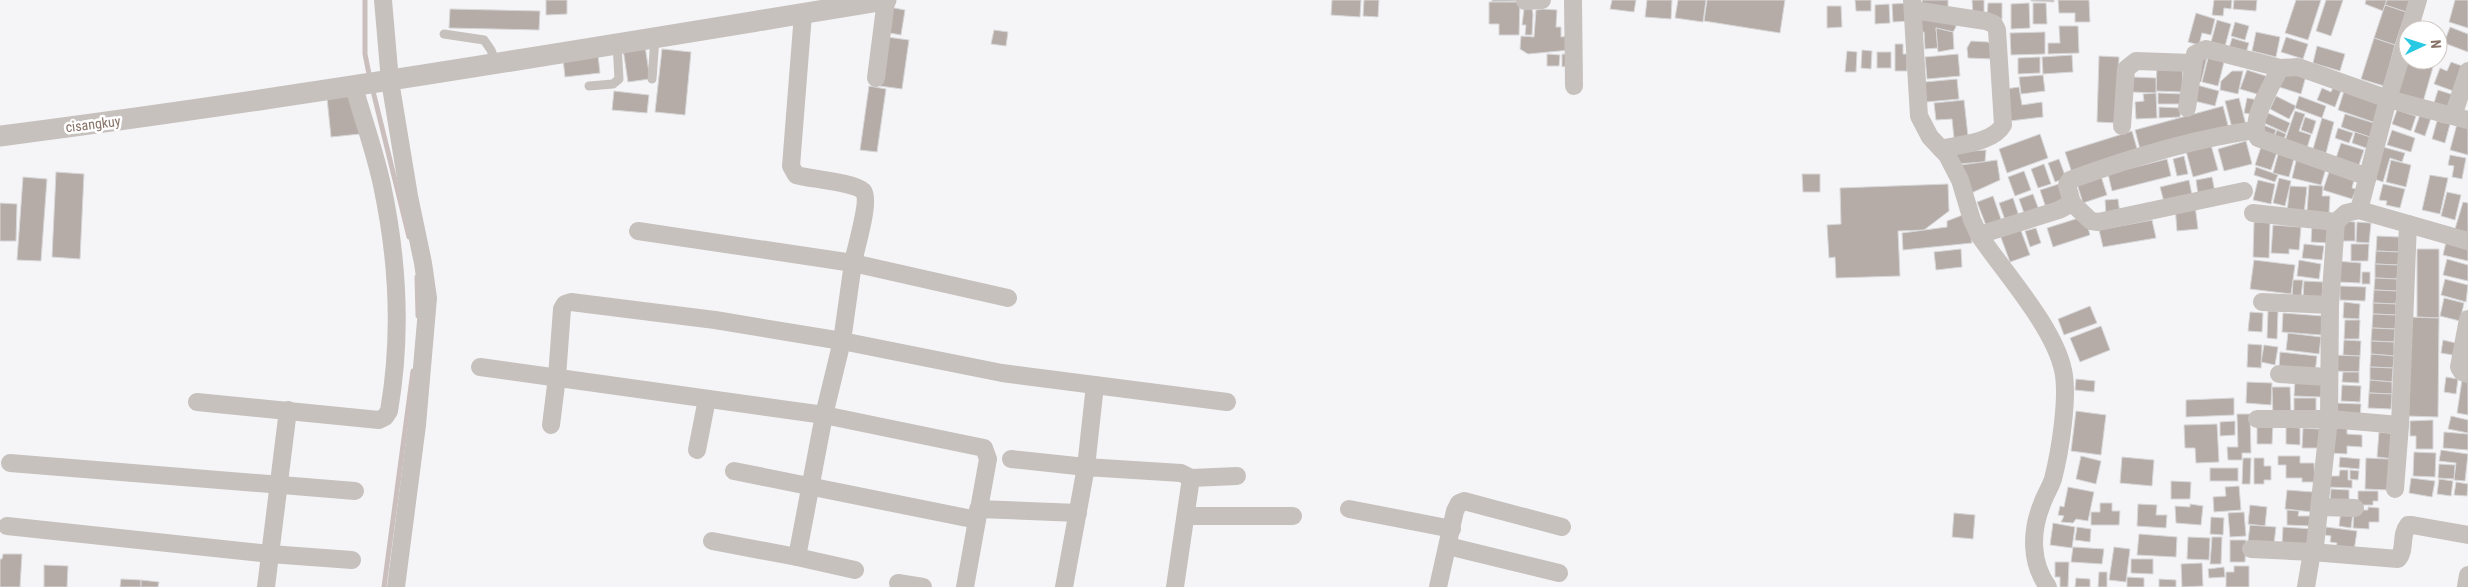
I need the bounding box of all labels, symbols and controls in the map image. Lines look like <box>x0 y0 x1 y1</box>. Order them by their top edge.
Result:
north arrow <box>2398 20 2448 70</box>
text: N <box>2428 39 2444 49</box>
street label: cisangkuy <box>65 113 122 135</box>

